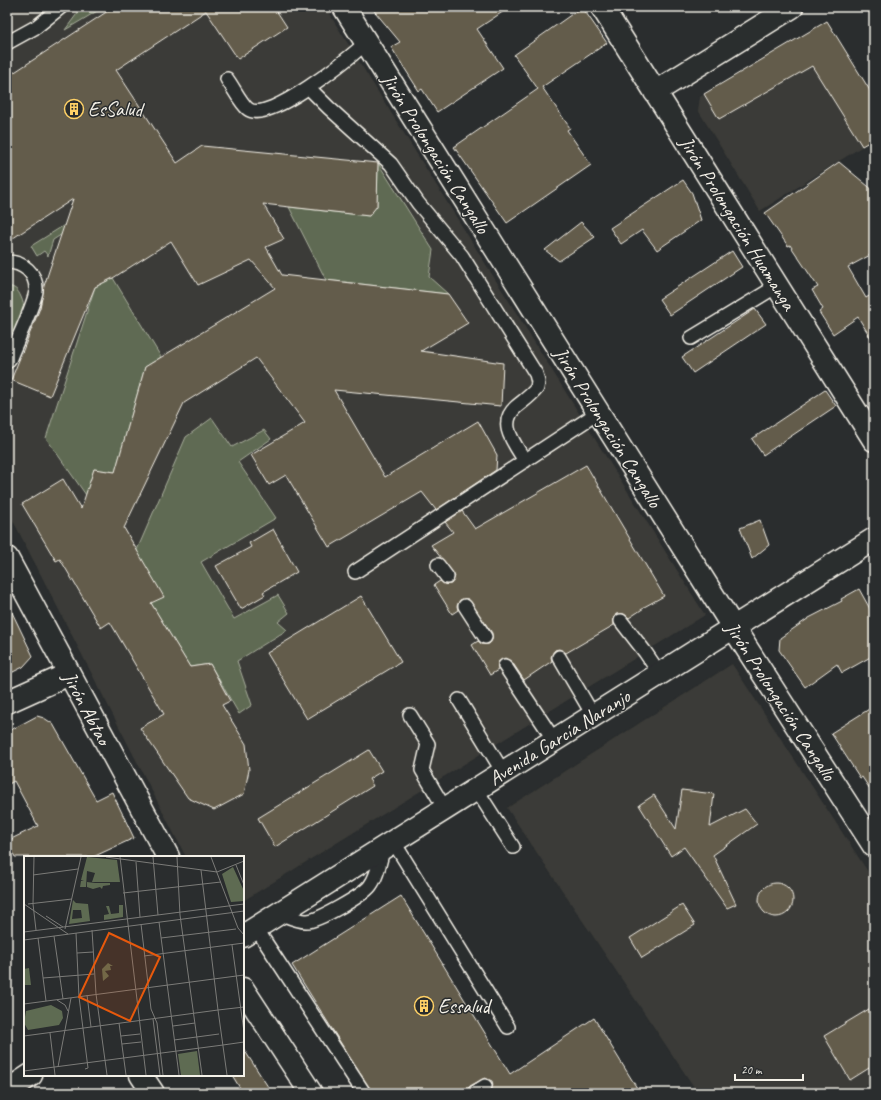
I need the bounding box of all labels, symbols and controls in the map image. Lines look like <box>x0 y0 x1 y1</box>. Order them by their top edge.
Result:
street label: Jirón Prolongación Cangallo <box>376 67 496 239</box>
place label: EsSalud <box>88 97 145 122</box>
building icon: EsSalud <box>63 98 85 120</box>
street label: Jirón Prolongación Huamanga <box>673 131 802 316</box>
street label: Jirón Prolongación Cangallo <box>548 341 668 513</box>
street label: Jirón Prolongación Cangallo <box>719 616 842 786</box>
street label: Jirón Abtao <box>56 666 117 751</box>
street label: Avenida García Naranjo <box>484 683 635 791</box>
inset map <box>24 856 244 1076</box>
place label: Essalud <box>438 994 493 1019</box>
building icon: Essalud <box>413 995 435 1017</box>
scale bar <box>735 1056 803 1082</box>
text: 20 m <box>741 1062 763 1078</box>

